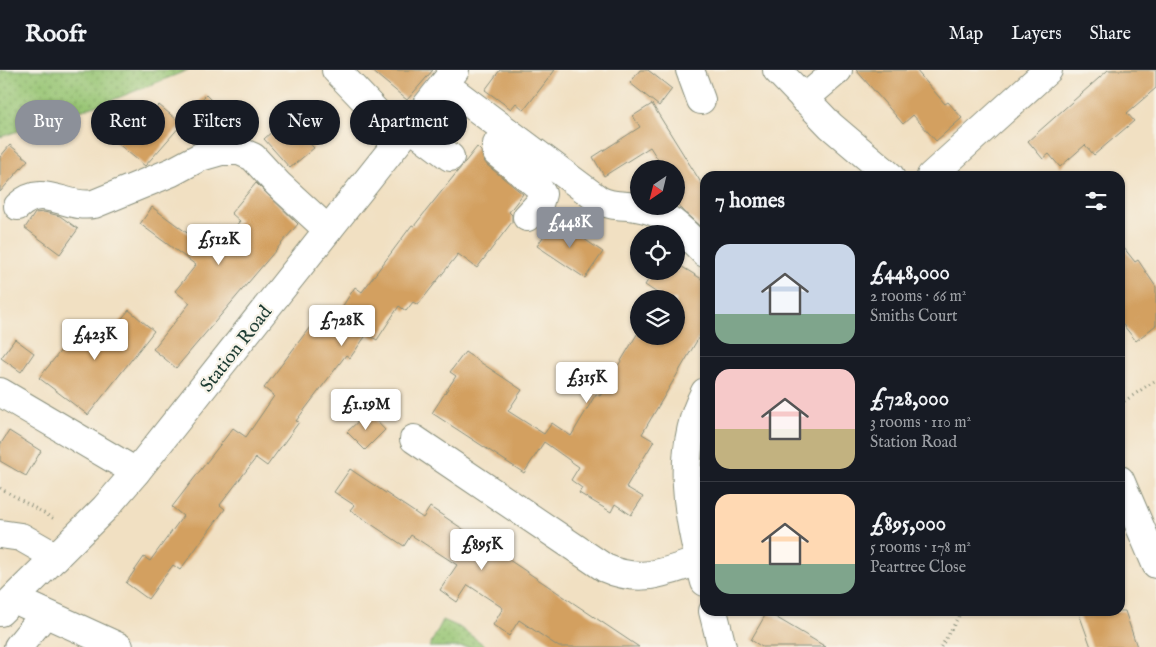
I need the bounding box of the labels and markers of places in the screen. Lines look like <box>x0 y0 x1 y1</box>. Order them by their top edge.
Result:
pin: £448K <box>535 206 605 249</box>
pin: £512K <box>184 224 254 266</box>
pin: £728K <box>307 304 377 347</box>
pin: £423K <box>60 318 130 361</box>
pin: £315K <box>552 362 622 404</box>
pin: £1.19M <box>325 388 407 431</box>
pin: £895K <box>447 528 517 571</box>

